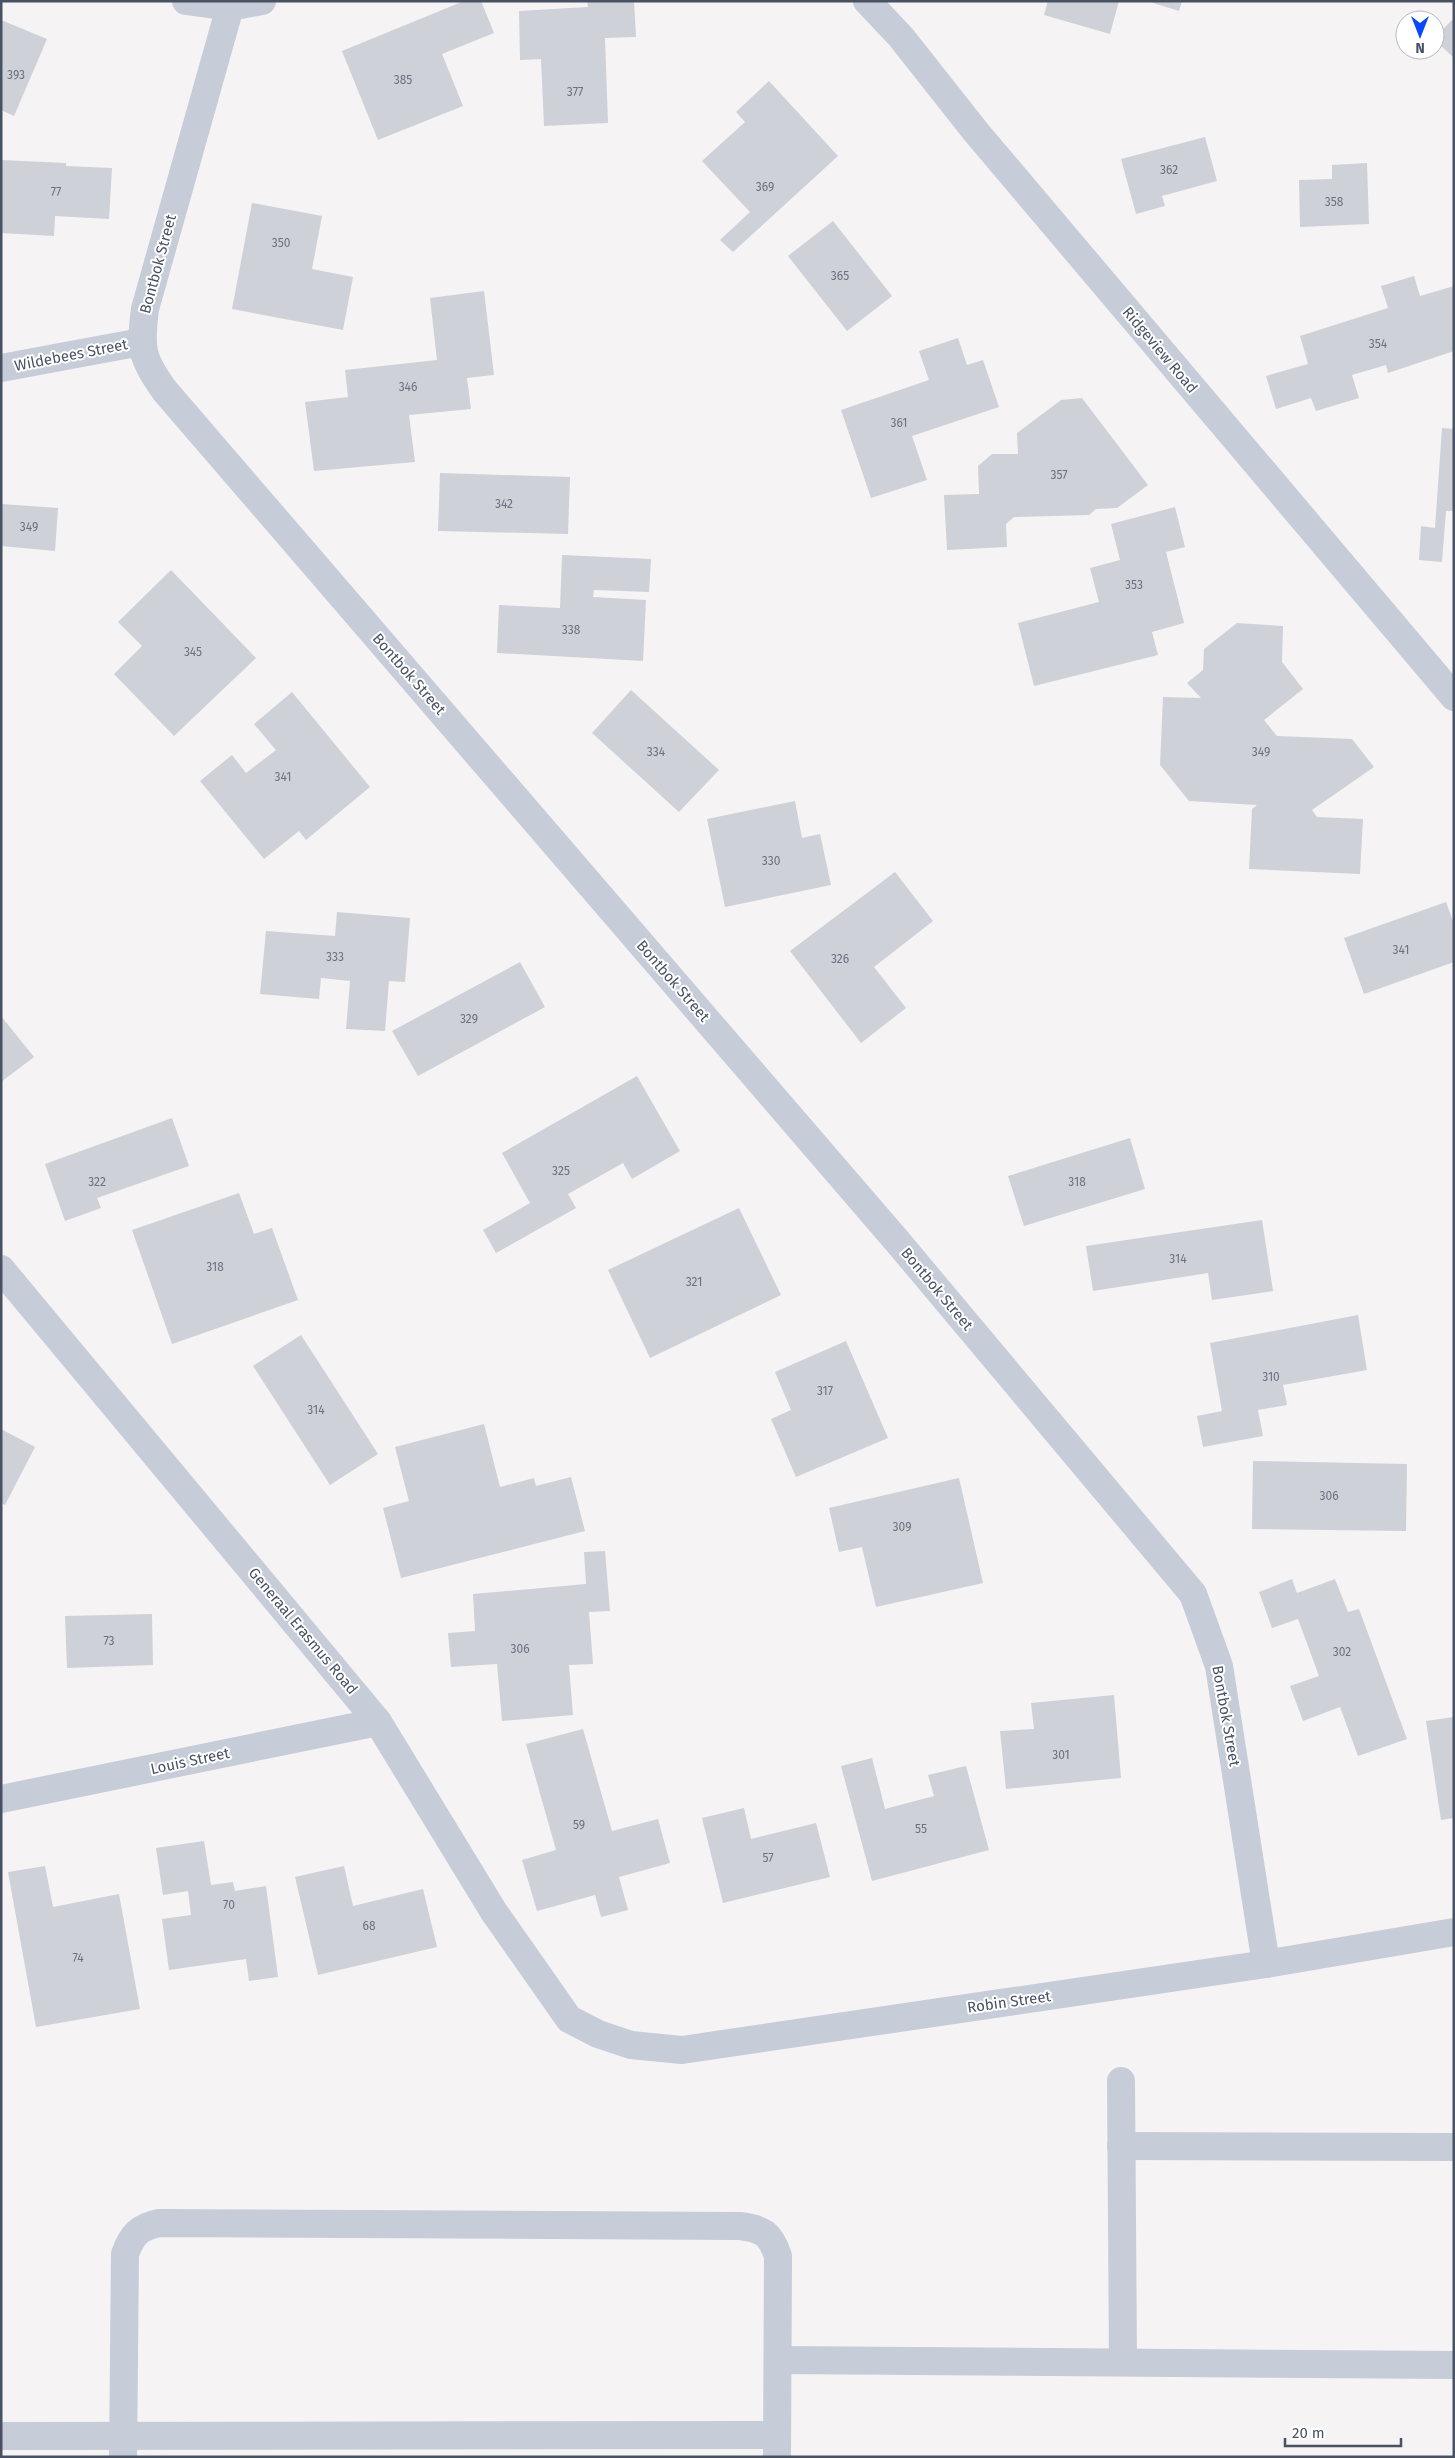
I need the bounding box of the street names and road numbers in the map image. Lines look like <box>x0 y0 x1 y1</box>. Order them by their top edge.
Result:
street label: Bontbok Street <box>136 212 180 316</box>
street label: Ridgeview Road <box>1119 303 1201 397</box>
street label: Wildebees Street <box>13 335 130 375</box>
street label: Bontbok Street <box>369 630 450 719</box>
street label: Bontbok Street <box>633 937 714 1026</box>
street label: Bontbok Street <box>897 1244 977 1334</box>
street label: Generaal Erasmus Road <box>245 1564 361 1698</box>
street label: Bontbok Street <box>1208 1664 1244 1768</box>
street label: Louis Street <box>149 1744 232 1778</box>
street label: Robin Street <box>966 1987 1053 2017</box>

